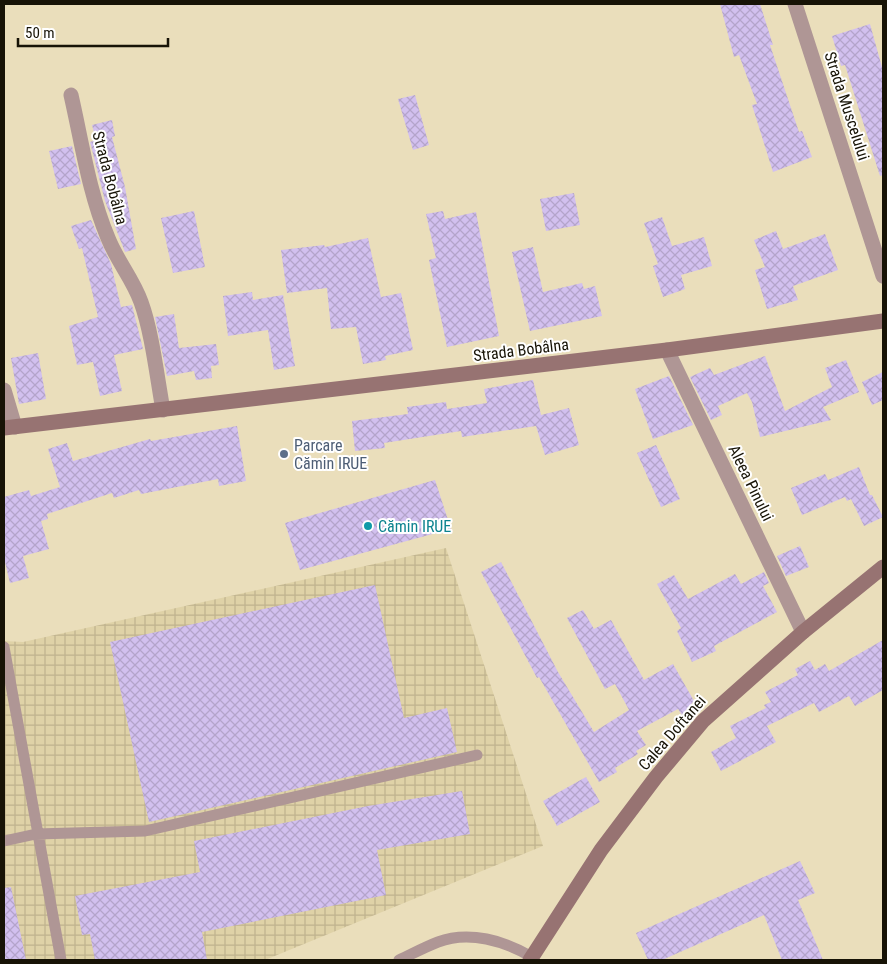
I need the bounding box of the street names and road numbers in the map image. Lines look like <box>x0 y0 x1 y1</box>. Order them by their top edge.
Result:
street label: Strada Muscelului <box>821 49 873 163</box>
street label: Strada Bobâlna <box>88 129 132 227</box>
street label: Strada Bobâlna <box>472 335 570 365</box>
street label: Aleea Pinului <box>724 442 778 524</box>
street label: Calea Doftanei <box>634 692 710 774</box>

